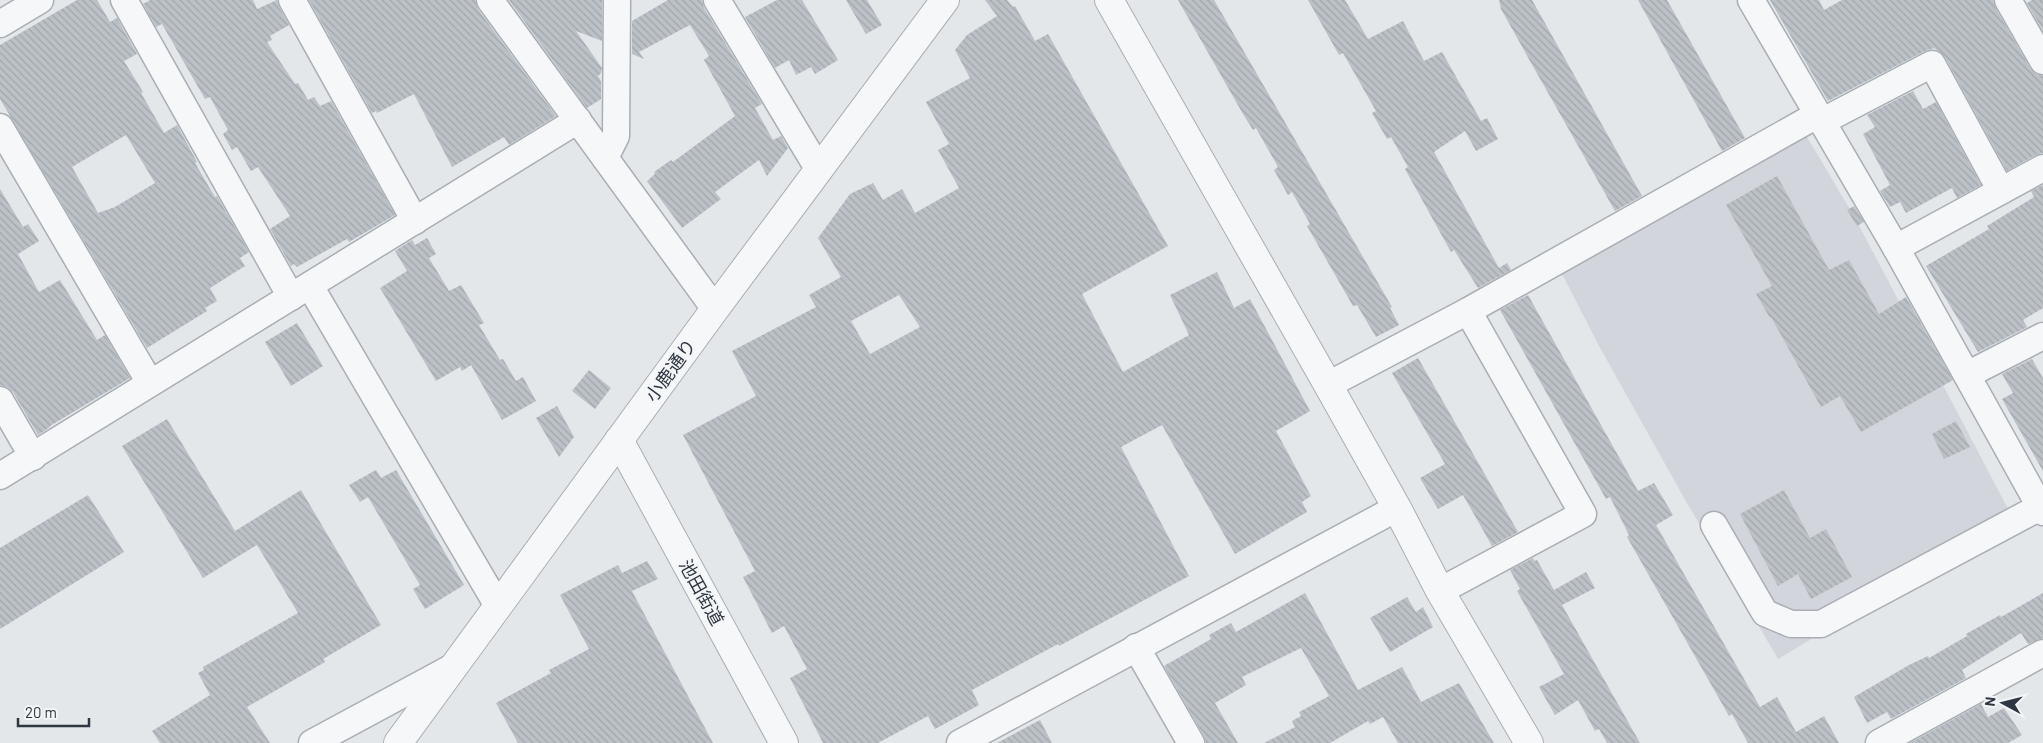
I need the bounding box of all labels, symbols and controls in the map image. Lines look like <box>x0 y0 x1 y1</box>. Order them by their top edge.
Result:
street label: 小鹿通り <box>640 334 700 406</box>
street label: 池田街道 <box>675 555 729 629</box>
north arrow <box>1978 678 2028 728</box>
scale bar <box>18 696 89 728</box>
text: N <box>1981 696 1999 707</box>
text: 20 m <box>25 703 57 721</box>

